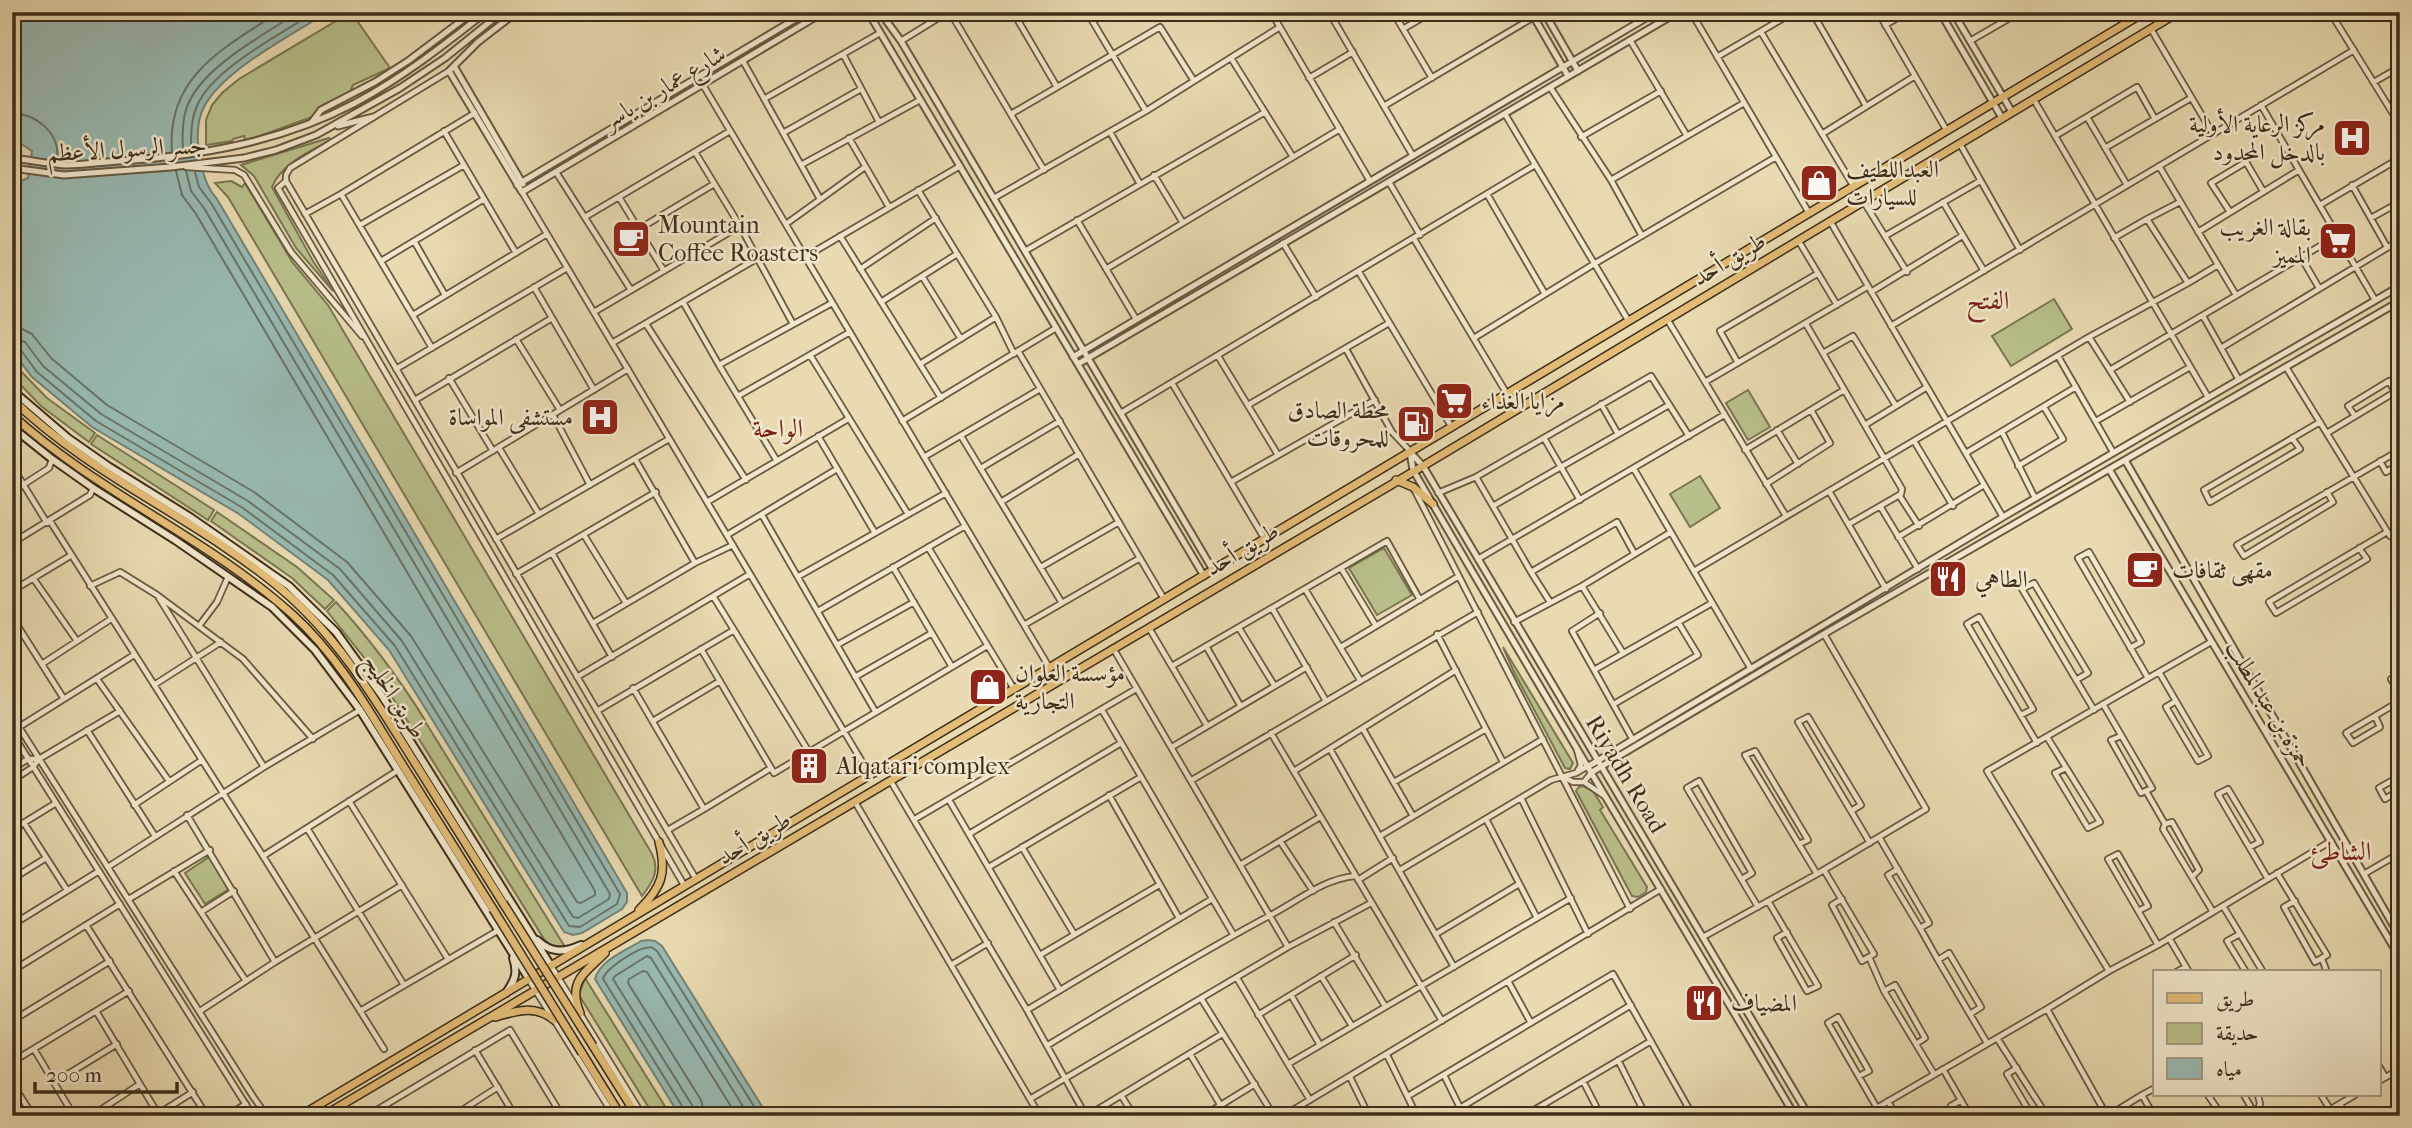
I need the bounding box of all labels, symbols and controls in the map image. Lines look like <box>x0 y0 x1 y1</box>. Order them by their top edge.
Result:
street label: شارع عمار بن ياسر <box>595 39 734 141</box>
place label: مركز الرعاية الأولية بالدخل المحدود <box>2189 108 2325 169</box>
hospital icon: مركز الرعاية الأولية بالدخل المحدود <box>2331 117 2373 159</box>
street label: جسر الرسول الأعظم <box>46 129 208 175</box>
place label: العبداللطيف للسيارات <box>1846 155 1939 211</box>
shop icon: العبداللطيف للسيارات <box>1798 162 1840 204</box>
place label: Mountain Coffee Roasters <box>658 211 818 267</box>
place label: بقالة الغريب المميز <box>2220 213 2311 269</box>
cafe icon: Mountain Coffee Roasters <box>610 218 652 260</box>
supermarket icon: بقالة الغريب المميز <box>2317 220 2359 262</box>
street label: طريق أحد <box>1686 224 1771 293</box>
district label: الفتح <box>1967 285 2009 324</box>
supermarket icon: مزايا الغذاء <box>1433 380 1475 422</box>
place label: مزايا الغذاء <box>1481 387 1565 418</box>
hospital icon: مستشفى المواساة <box>579 396 621 438</box>
place label: محطة الصادق للمحروقات <box>1287 396 1389 453</box>
place label: مستشفى المواساة <box>449 403 573 434</box>
fuel station icon: محطة الصادق للمحروقات <box>1395 403 1437 445</box>
district label: الواحة <box>753 413 803 445</box>
street label: طريق أحد <box>1199 514 1284 583</box>
cafe icon: مقهى ثقافات <box>2124 549 2166 591</box>
place label: مقهى ثقافات <box>2172 556 2273 587</box>
restaurant icon: الطاهي <box>1927 558 1969 600</box>
place label: الطاهي <box>1975 565 2028 598</box>
street label: حمزة بن عبدالمطلب <box>2218 635 2318 774</box>
street label: طريق الخليج <box>351 648 433 747</box>
place label: مؤسسة العلوان التجارية <box>1015 659 1125 716</box>
shop icon: مؤسسة العلوان التجارية <box>967 666 1009 708</box>
street label: Riyadh Road <box>1580 710 1673 839</box>
building icon: Alqatari complex <box>788 745 830 787</box>
place label: Alqatari complex <box>835 752 1010 780</box>
street label: طريق أحد <box>711 803 796 872</box>
district label: الشاطئ <box>2311 836 2371 869</box>
legend <box>2153 970 2380 1096</box>
restaurant icon: المضياف <box>1683 982 1725 1024</box>
text: طريق <box>2216 987 2254 1012</box>
place label: المضياف <box>1731 989 1797 1017</box>
text: حديقة <box>2216 1021 2259 1046</box>
scale bar <box>35 1051 177 1095</box>
text: مياه <box>2216 1057 2242 1081</box>
text: 200 m <box>46 1063 102 1087</box>

